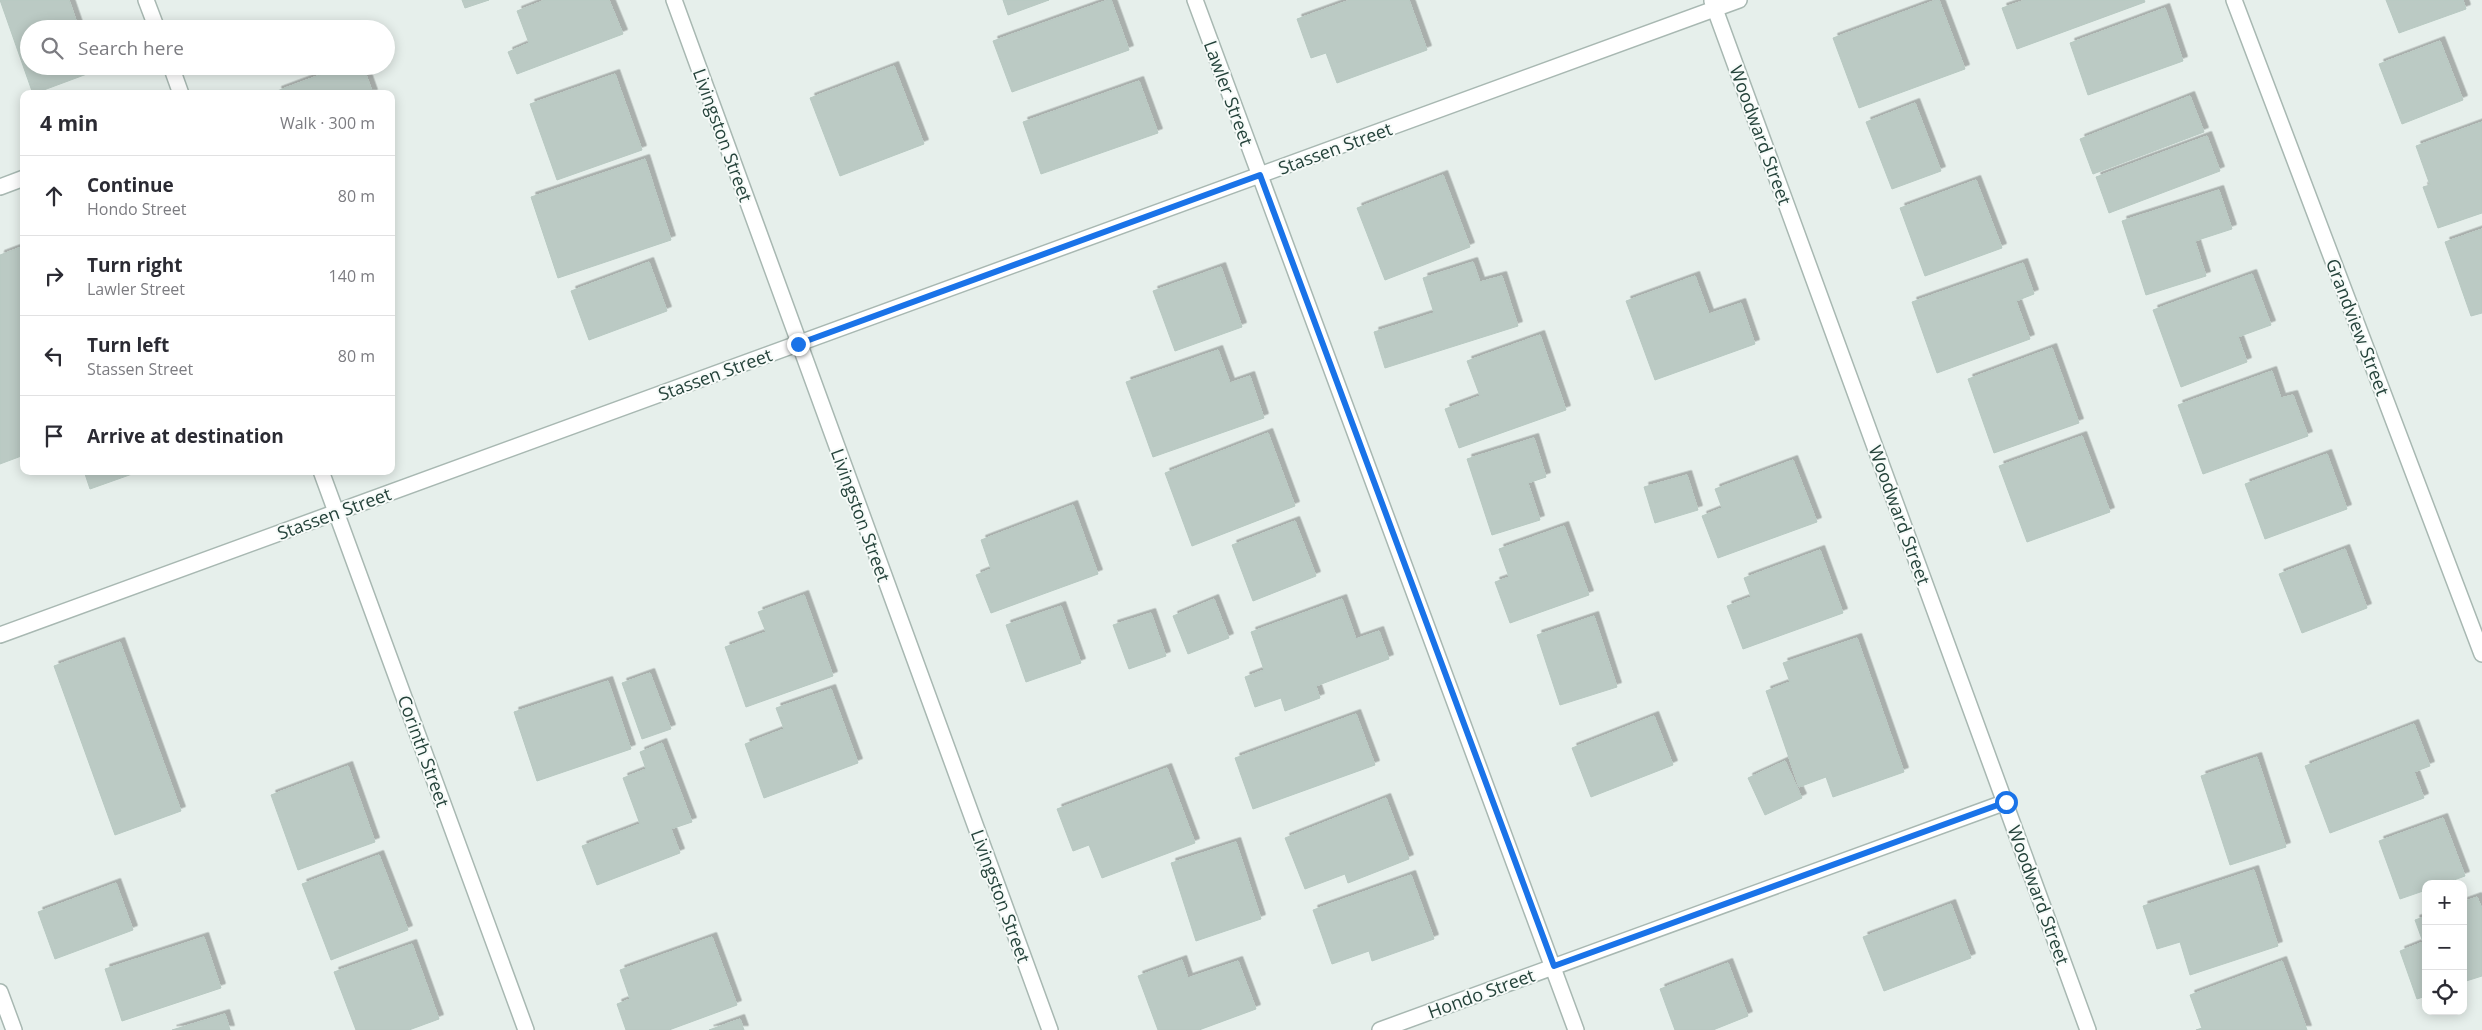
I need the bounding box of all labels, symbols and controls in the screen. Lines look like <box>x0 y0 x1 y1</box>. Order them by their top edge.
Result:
search box <box>20 20 395 75</box>
icon: search <box>38 34 66 62</box>
text: Search here <box>78 35 184 61</box>
street label: Lawler Street <box>1199 37 1259 149</box>
street label: Woodward Street <box>1725 62 1797 208</box>
street label: Livingston Street <box>688 65 758 205</box>
text: 4 min <box>40 109 98 137</box>
text: Walk · 300 m <box>280 112 375 134</box>
street label: Stassen Street <box>1275 116 1395 180</box>
text: Continue <box>87 172 174 198</box>
icon: ahead <box>40 182 68 210</box>
text: 80 m <box>338 185 375 207</box>
text: Hondo Street <box>87 198 187 220</box>
text: Turn right <box>87 252 182 278</box>
street label: Grandview Street <box>2321 255 2395 399</box>
icon: right <box>40 262 68 290</box>
text: 140 m <box>329 265 375 287</box>
text: Lawler Street <box>87 278 185 300</box>
text: Turn left <box>87 332 169 358</box>
route end <box>787 333 810 356</box>
icon: left <box>40 342 68 370</box>
street label: Stassen Street <box>655 342 775 406</box>
text: 80 m <box>338 345 375 367</box>
text: Stassen Street <box>87 358 193 380</box>
icon: arrive <box>40 422 68 450</box>
text: Arrive at destination <box>87 423 284 449</box>
street label: Woodward Street <box>1864 442 1936 588</box>
street label: Livingston Street <box>826 445 896 585</box>
street label: Stassen Street <box>274 481 394 545</box>
street label: Corinth Street <box>393 692 455 810</box>
route start <box>1995 791 2018 814</box>
street label: Woodward Street <box>2003 822 2075 968</box>
street label: Livingston Street <box>966 826 1036 966</box>
map controls <box>2422 880 2467 1015</box>
button: + <box>2422 880 2467 925</box>
button: − <box>2422 925 2467 970</box>
street label: Hondo Street <box>1424 963 1538 1023</box>
button: locate <box>2422 970 2467 1015</box>

